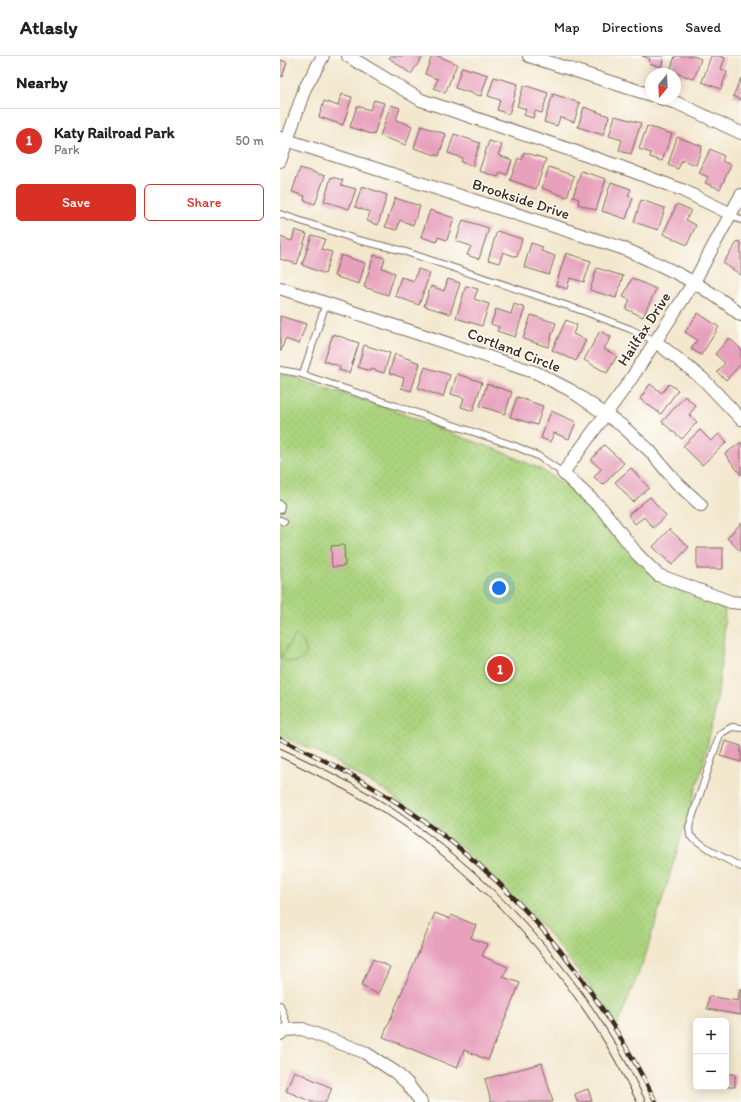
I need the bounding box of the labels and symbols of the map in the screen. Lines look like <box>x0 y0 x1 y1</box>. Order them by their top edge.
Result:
north arrow <box>645 68 681 104</box>
street label: Brookside Drive <box>470 175 572 223</box>
street label: Hailfax Drive <box>613 289 675 369</box>
street label: Cortland Circle <box>465 324 563 376</box>
your location <box>489 578 509 598</box>
pin: 1 <box>487 654 513 684</box>

